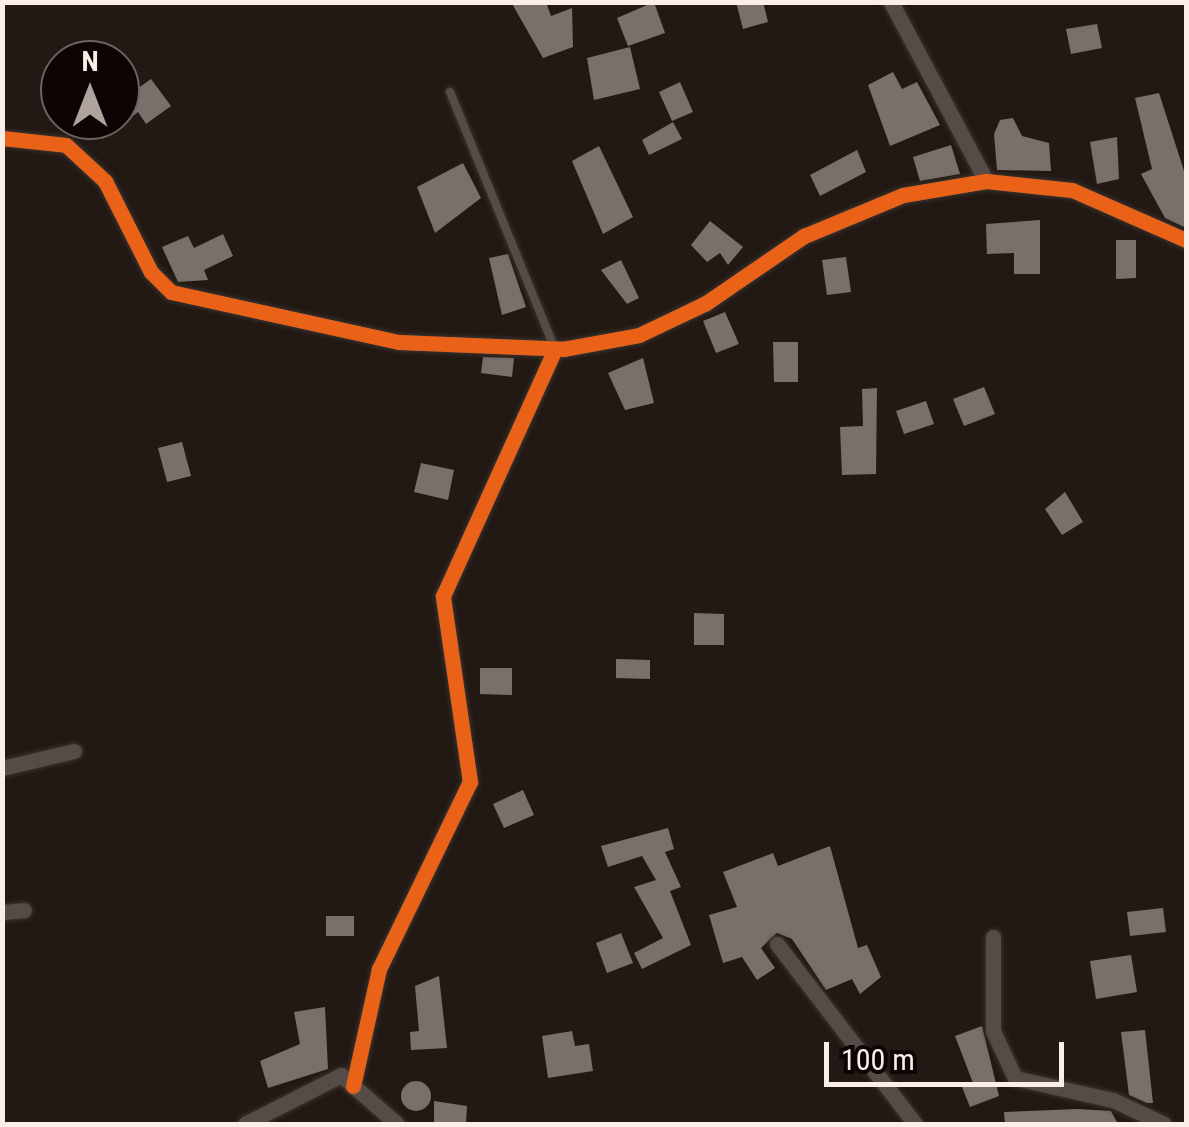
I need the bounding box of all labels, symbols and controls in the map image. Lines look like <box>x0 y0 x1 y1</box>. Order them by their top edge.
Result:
north arrow <box>40 40 140 140</box>
text: N <box>81 45 99 78</box>
scale bar <box>829 1022 1069 1084</box>
text: 100 m <box>841 1042 915 1077</box>

